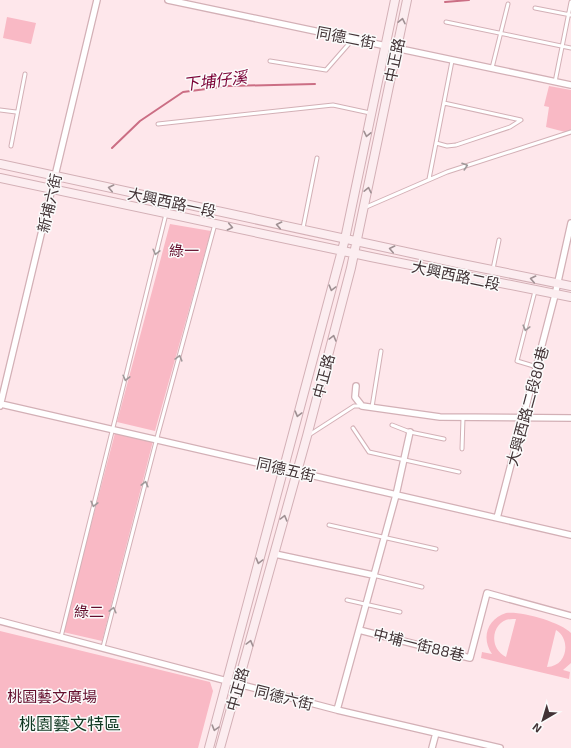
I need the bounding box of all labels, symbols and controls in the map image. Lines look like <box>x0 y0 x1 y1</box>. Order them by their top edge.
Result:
one-way arrow <box>398 18 406 24</box>
street label: 同德二街 <box>315 22 377 52</box>
street label: 中正路 <box>381 36 407 84</box>
water label: 下埔仔溪 <box>182 66 250 93</box>
one-way arrow <box>363 131 371 137</box>
one-way arrow <box>462 162 469 171</box>
street label: 新埔六街 <box>33 172 65 234</box>
street label: 大興西路一段 <box>126 184 218 220</box>
one-way arrow <box>108 185 114 193</box>
one-way arrow <box>363 187 371 193</box>
one-way arrow <box>276 221 283 229</box>
one-way arrow <box>227 222 233 230</box>
park label: 綠一 <box>169 241 199 259</box>
one-way arrow <box>389 246 395 254</box>
one-way arrow <box>153 248 161 255</box>
street label: 大興西路二段 <box>410 257 502 293</box>
one-way arrow <box>530 275 536 284</box>
one-way arrow <box>328 284 337 291</box>
one-way arrow <box>522 325 530 332</box>
one-way arrow <box>328 335 337 342</box>
street label: 大興西路二段80巷 <box>502 344 552 468</box>
street label: 中正路 <box>308 352 338 400</box>
one-way arrow <box>174 355 182 361</box>
one-way arrow <box>122 375 130 381</box>
one-way arrow <box>294 410 303 417</box>
street label: 同德五街 <box>255 453 317 485</box>
one-way arrow <box>140 480 149 487</box>
one-way arrow <box>91 501 99 507</box>
one-way arrow <box>279 514 288 521</box>
one-way arrow <box>256 557 264 564</box>
park label: 綠二 <box>74 602 104 620</box>
one-way arrow <box>108 606 117 613</box>
street label: 中埔一街88巷 <box>372 624 466 664</box>
one-way arrow <box>245 640 254 647</box>
street label: 中正路 <box>222 665 252 713</box>
street label: 同德六街 <box>253 681 315 713</box>
park label: 桃園藝文廣場 <box>7 687 97 705</box>
north arrow <box>523 700 563 740</box>
district label: 桃園藝文特區 <box>19 713 121 733</box>
text: N <box>529 721 544 736</box>
one-way arrow <box>211 724 220 731</box>

